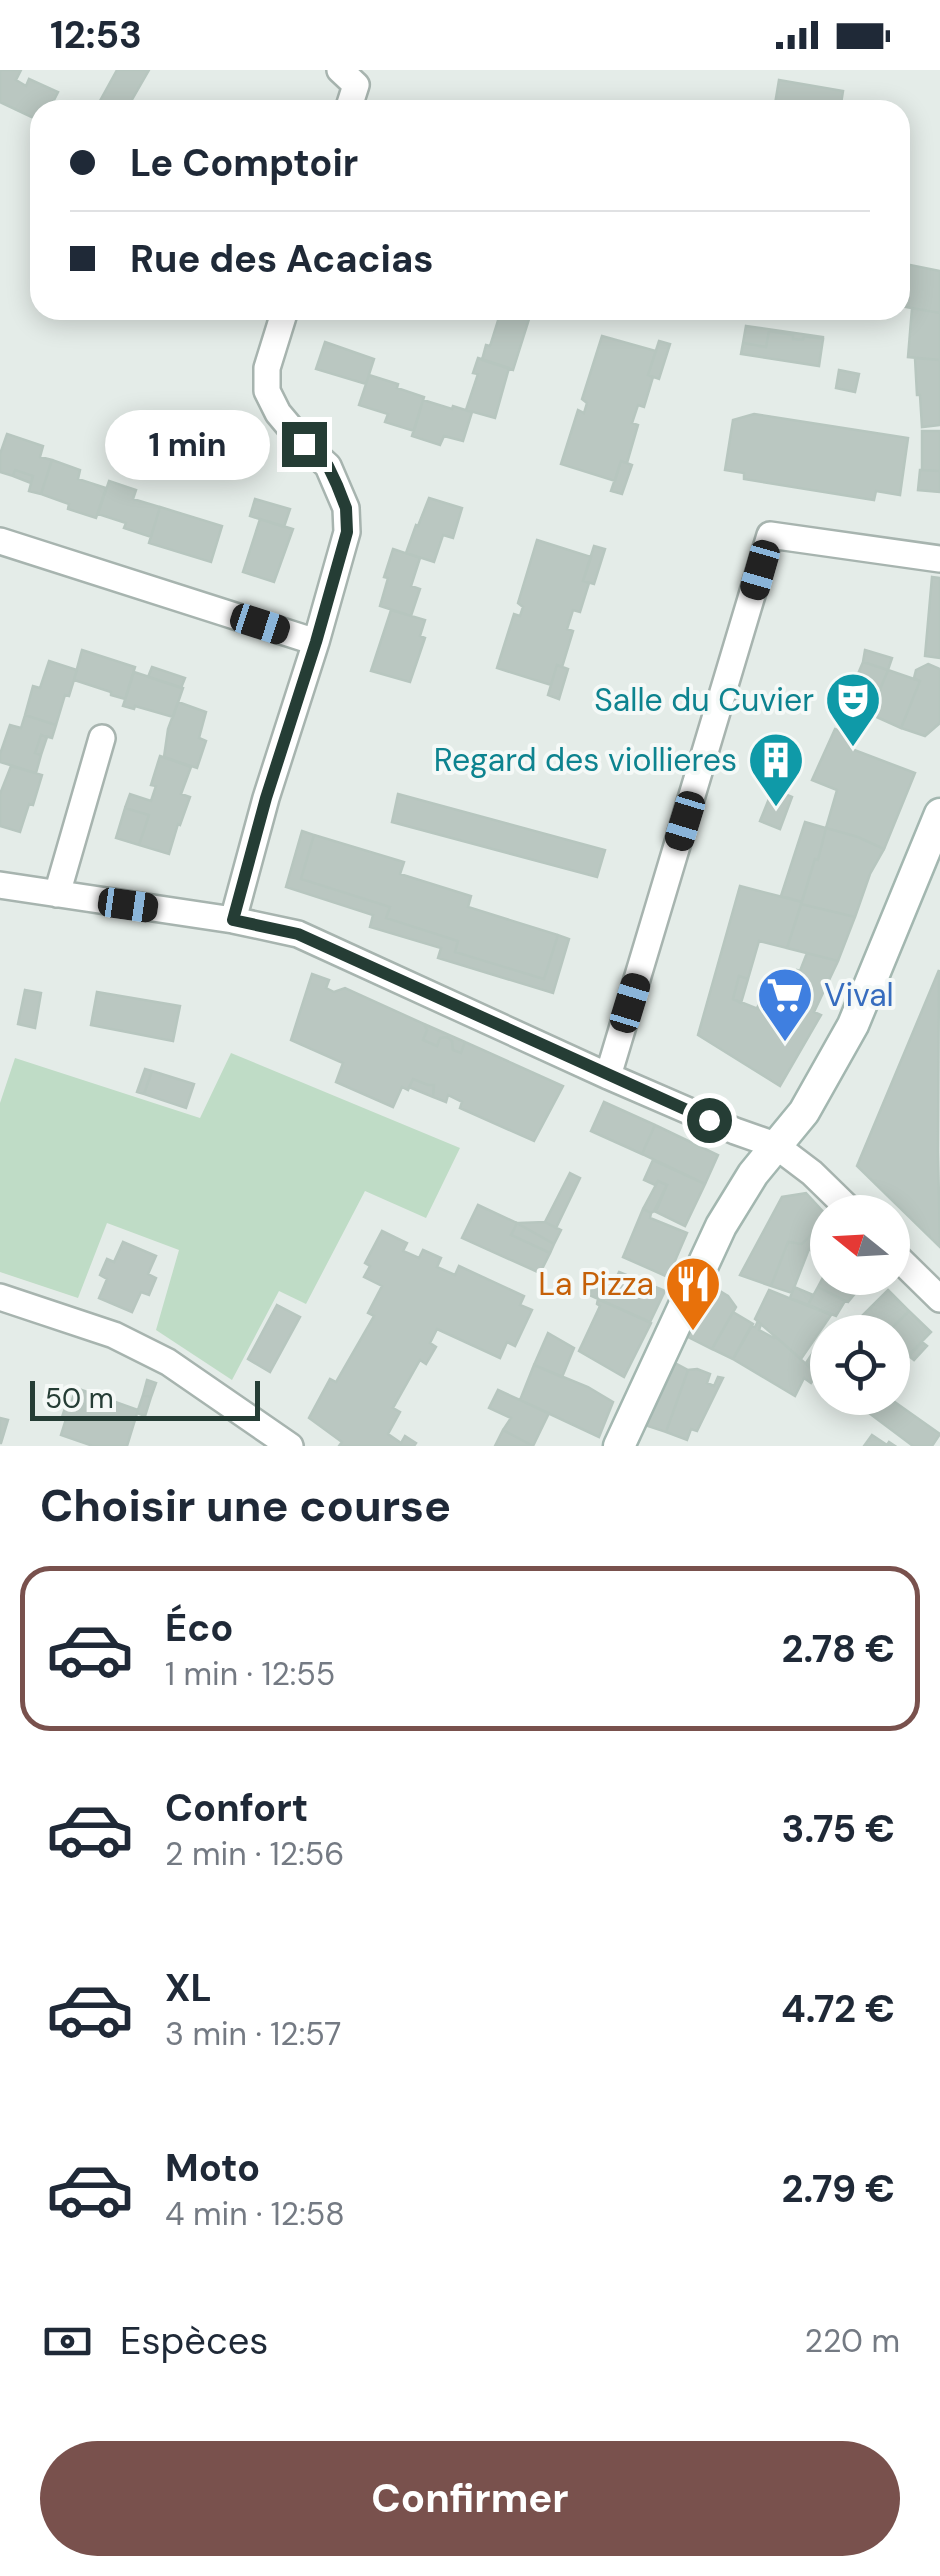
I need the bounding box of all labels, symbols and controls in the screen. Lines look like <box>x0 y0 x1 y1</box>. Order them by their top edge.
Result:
text: 12:53 <box>50 10 142 60</box>
text: Le Comptoir <box>130 138 358 188</box>
text: Rue des Acacias <box>130 234 433 284</box>
callout: 1 min <box>104 409 269 479</box>
route end <box>282 422 327 467</box>
text: 1 min <box>149 424 226 466</box>
car <box>737 537 783 603</box>
car <box>227 600 293 648</box>
theatre icon: Salle du Cuvier <box>823 670 883 749</box>
place label: Salle du Cuvier <box>594 679 814 721</box>
building icon: Regard des viollieres <box>746 730 806 809</box>
place label: Regard des viollieres <box>434 739 737 781</box>
car <box>662 788 708 854</box>
car <box>96 886 160 924</box>
supermarket icon: Vival <box>755 965 815 1044</box>
car <box>607 970 653 1036</box>
place label: Vival <box>824 974 894 1016</box>
route start <box>687 1098 732 1143</box>
north arrow <box>810 1195 910 1295</box>
map controls <box>810 1195 910 1415</box>
restaurant icon: La Pizza <box>663 1254 723 1333</box>
place label: La Pizza <box>538 1263 654 1305</box>
button: locate <box>810 1315 910 1415</box>
scale bar <box>30 1376 260 1421</box>
text: 50 m <box>45 1380 114 1417</box>
text: Choisir une course <box>40 1476 451 1535</box>
text: Éco <box>165 1603 233 1653</box>
icon: car <box>45 1604 135 1694</box>
text: 2.78 € <box>781 1624 895 1674</box>
text: 1 min · 12:55 <box>165 1653 335 1695</box>
text: Confort <box>165 1783 308 1833</box>
icon: car <box>45 1784 135 1874</box>
text: 3.75 € <box>782 1804 895 1854</box>
text: 2 min · 12:56 <box>165 1833 344 1875</box>
text: XL <box>165 1963 212 2013</box>
icon: car <box>45 1964 135 2054</box>
text: 4.72 € <box>781 1984 895 2034</box>
text: 3 min · 12:57 <box>165 2013 341 2055</box>
text: Moto <box>165 2143 260 2193</box>
icon: car <box>45 2144 135 2234</box>
text: 2.79 € <box>782 2164 895 2214</box>
text: 4 min · 12:58 <box>165 2193 345 2235</box>
icon: cash <box>40 2314 95 2369</box>
text: Espèces <box>120 2316 268 2366</box>
text: 220 m <box>805 2320 900 2362</box>
button: Confirmer <box>40 2441 900 2556</box>

